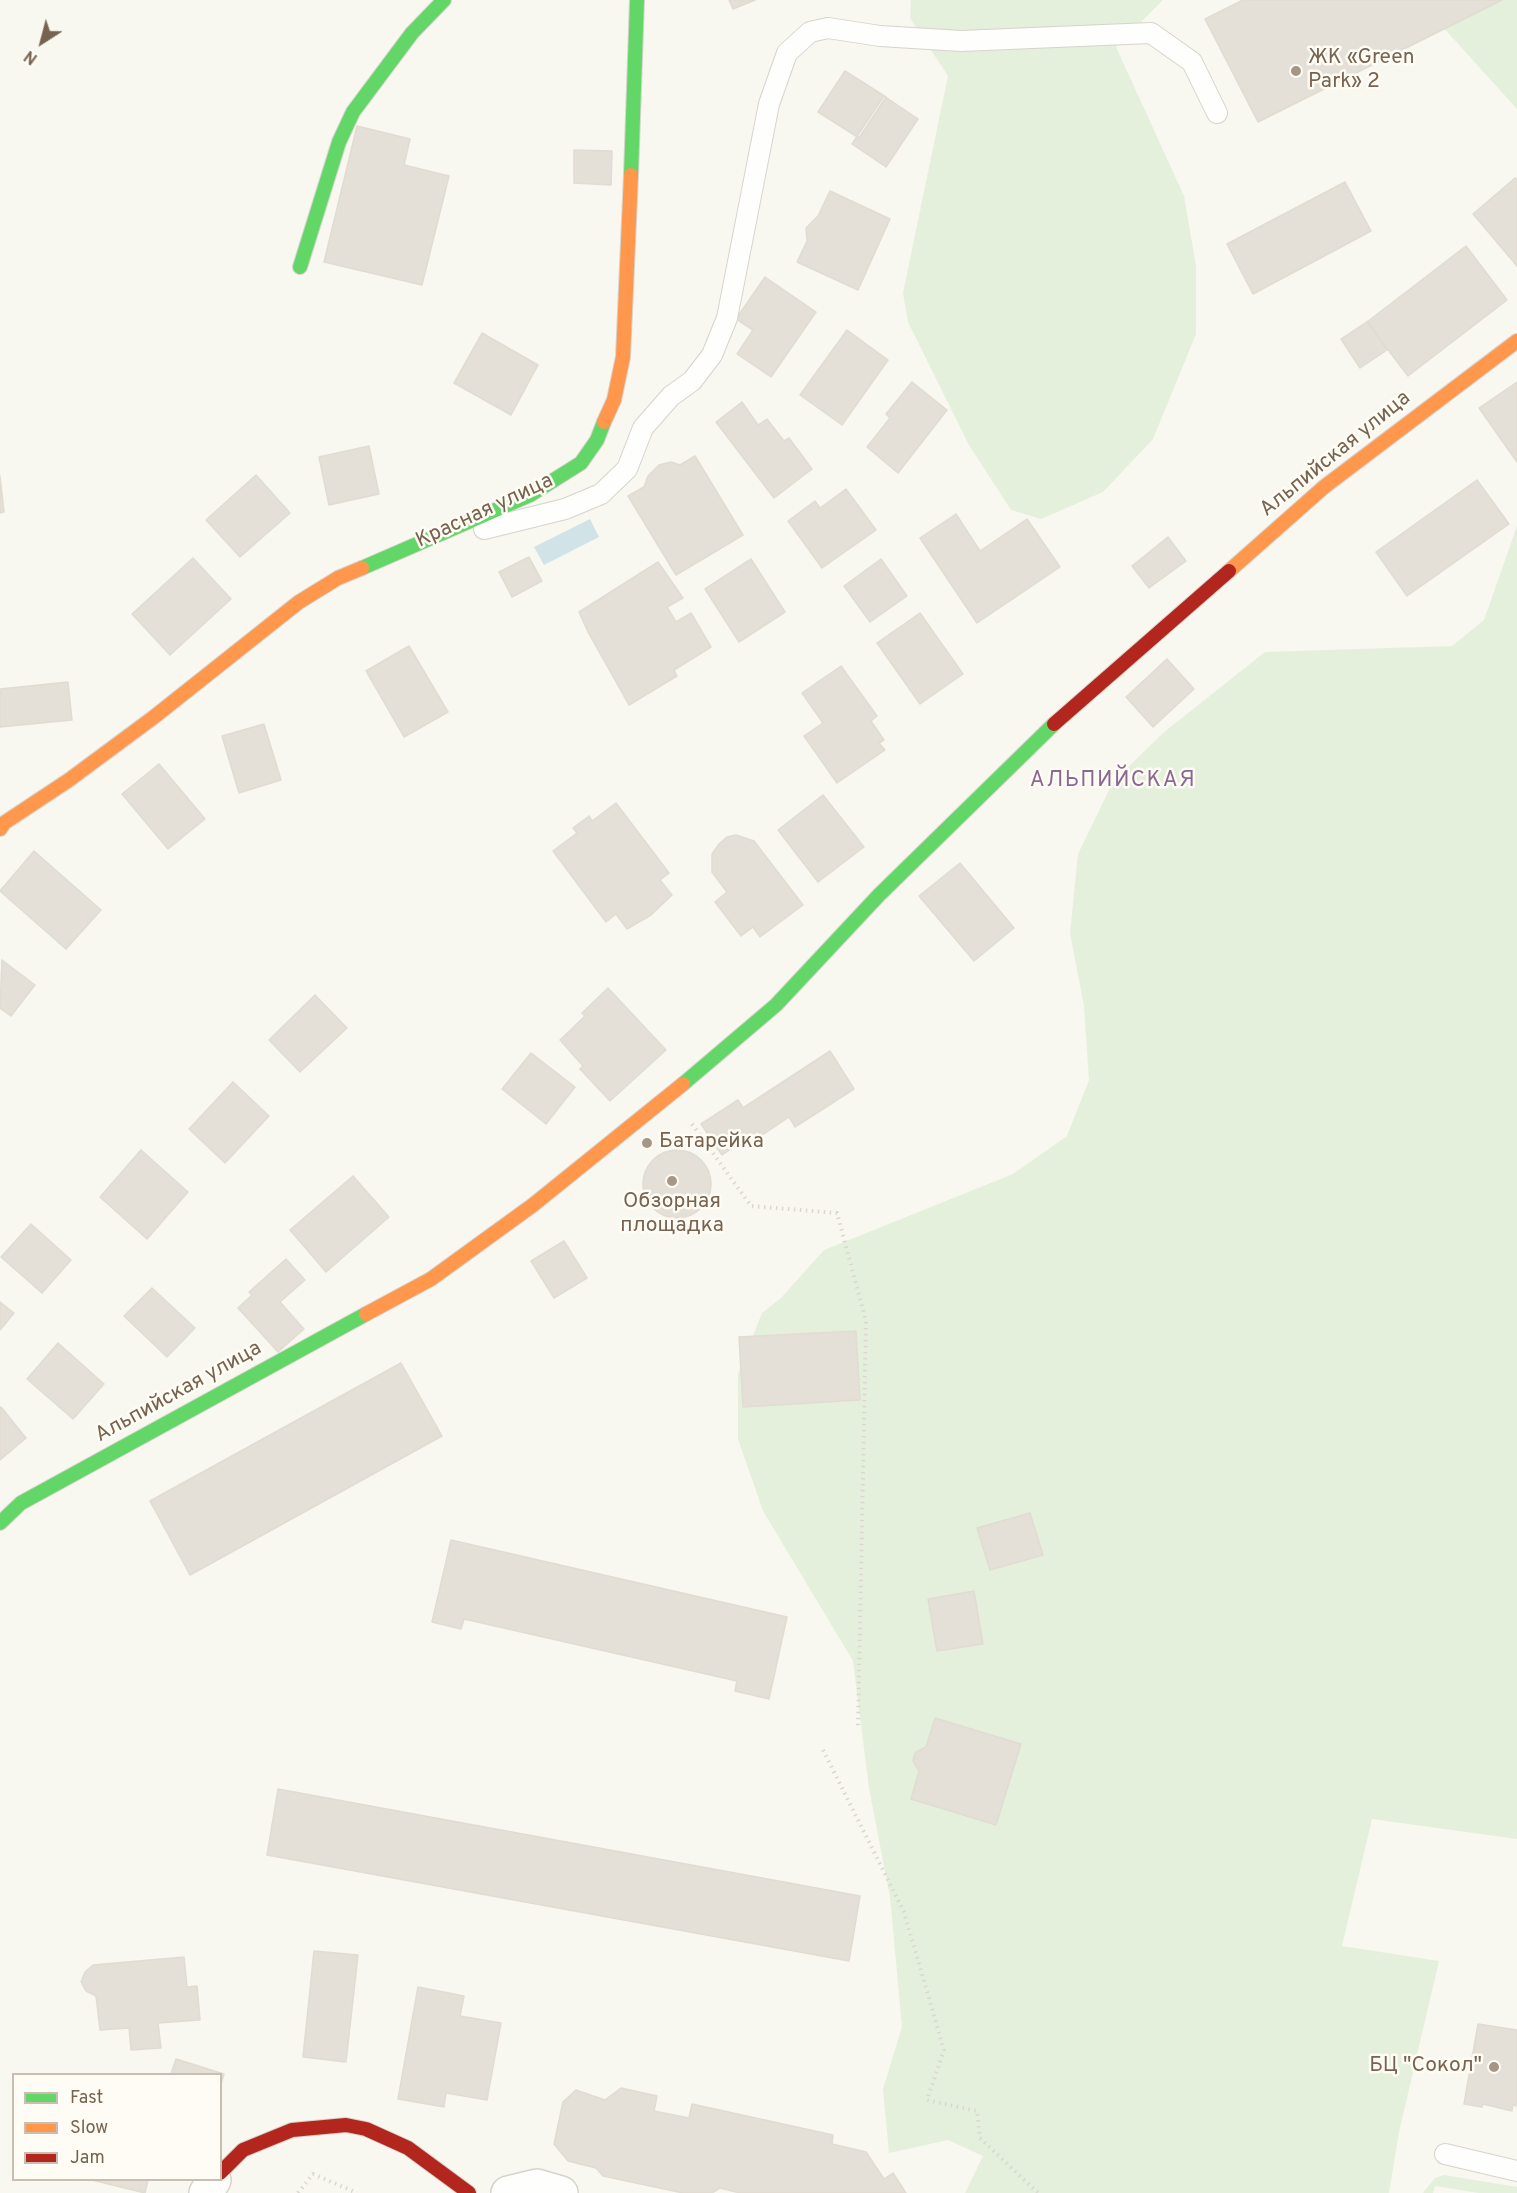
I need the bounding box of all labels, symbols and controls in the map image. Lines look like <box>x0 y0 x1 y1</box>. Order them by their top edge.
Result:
north arrow <box>12 12 72 72</box>
text: N <box>21 45 42 68</box>
place label: ЖК «Green Park» 2 <box>1308 46 1415 96</box>
marker: ЖК «Green Park» 2 <box>1289 64 1303 78</box>
street label: Альпийская улица <box>1256 387 1416 523</box>
street label: Красная улица <box>412 469 558 555</box>
district label: АЛЬПИЙСКАЯ <box>1030 769 1196 795</box>
place label: Батарейка <box>659 1130 764 1156</box>
marker: Батарейка <box>640 1136 654 1150</box>
marker: Обзорная площадка <box>665 1174 679 1188</box>
place label: Обзорная площадка <box>620 1190 724 1240</box>
street label: Альпийская улица <box>91 1337 267 1449</box>
place label: БЦ "Сокол" <box>1369 2054 1482 2080</box>
marker: БЦ "Сокол" <box>1487 2060 1501 2074</box>
legend <box>12 2073 222 2181</box>
text: Fast <box>70 2087 103 2110</box>
text: Slow <box>70 2117 108 2140</box>
text: Jam <box>70 2147 105 2170</box>

